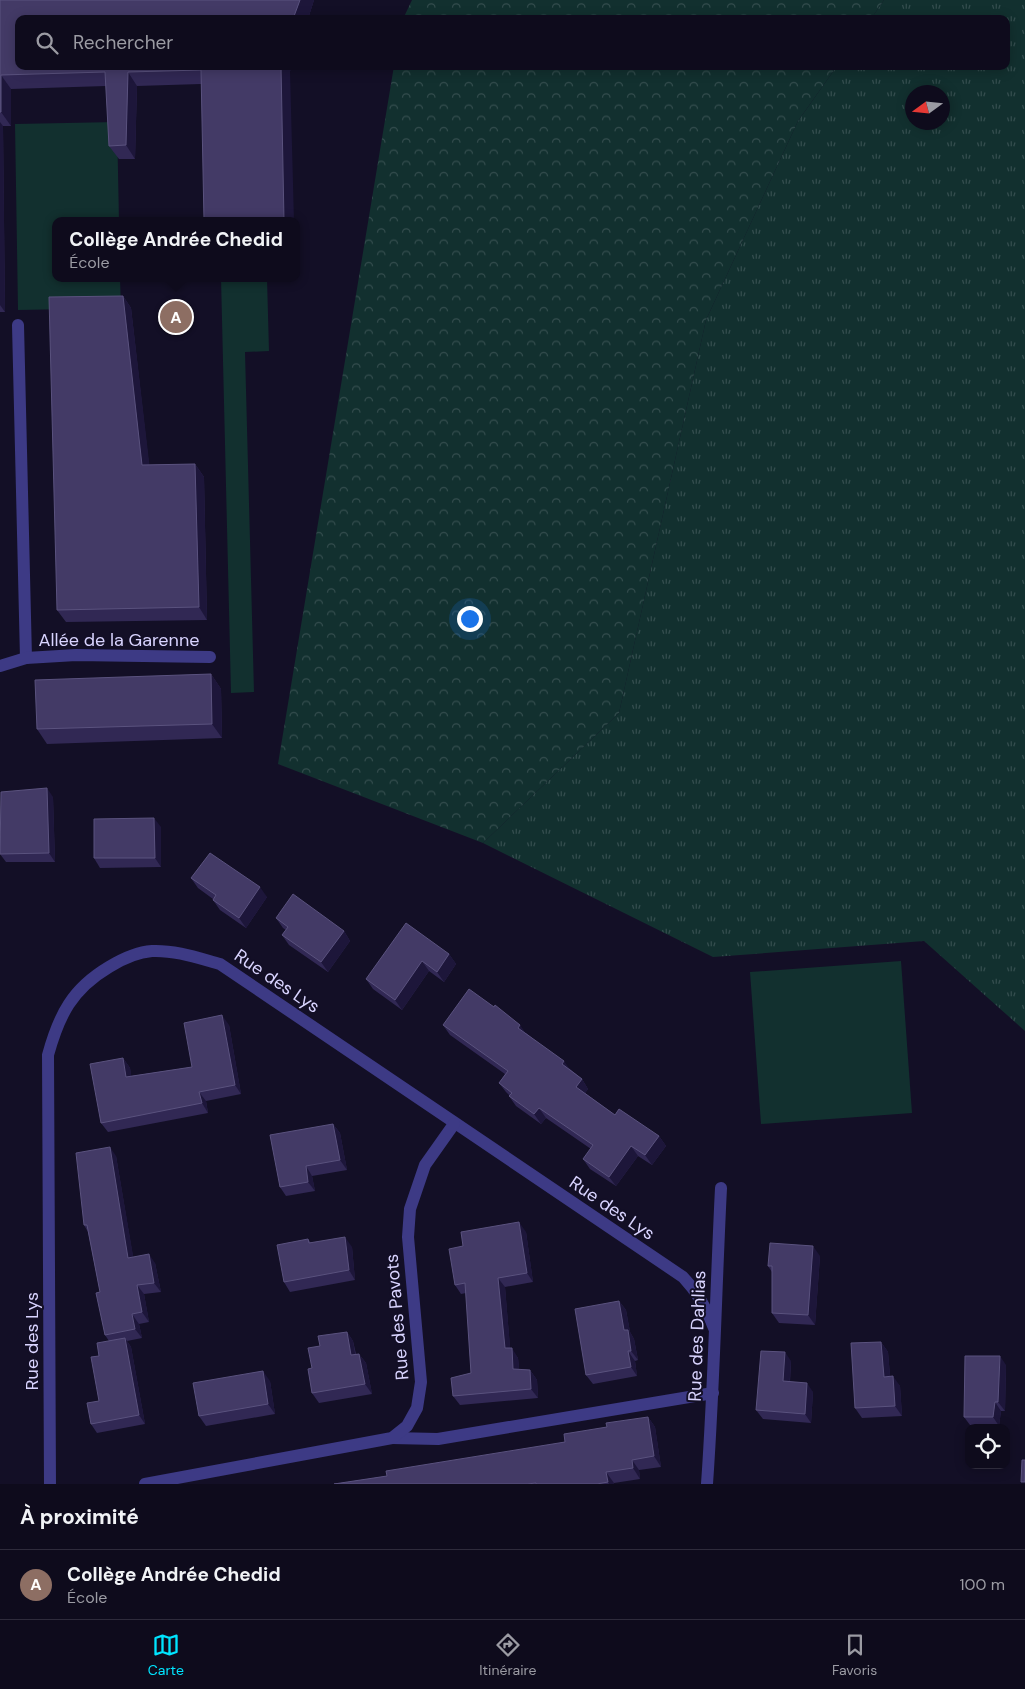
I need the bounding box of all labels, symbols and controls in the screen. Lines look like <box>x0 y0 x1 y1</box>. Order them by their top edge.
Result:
search box <box>15 15 1010 70</box>
icon: search <box>33 29 61 57</box>
text: Rechercher <box>73 30 173 55</box>
north arrow <box>905 85 950 130</box>
popup <box>52 217 300 282</box>
text: Collège Andrée Chedid <box>69 227 283 252</box>
text: École <box>69 252 109 273</box>
pin: A <box>160 298 192 336</box>
your location <box>457 606 483 632</box>
street label: Allée de la Garenne <box>39 628 199 652</box>
street label: Rue des Lys <box>230 944 324 1018</box>
street label: Rue des Lys <box>565 1171 659 1245</box>
street label: Rue des Pavots <box>380 1253 414 1381</box>
street label: Rue des Dahlias <box>683 1270 711 1402</box>
street label: Rue des Lys <box>20 1292 44 1390</box>
map controls <box>965 1424 1010 1469</box>
button: locate <box>965 1424 1010 1469</box>
text: À proximité <box>20 1503 139 1531</box>
text: Collège Andrée Chedid <box>67 1562 281 1587</box>
text: A <box>30 1574 42 1595</box>
text: 100 m <box>960 1574 1005 1595</box>
text: École <box>67 1587 107 1608</box>
tab: Carte <box>148 1631 184 1679</box>
tab: Itinéraire <box>479 1631 536 1679</box>
tab: Favoris <box>832 1631 877 1679</box>

